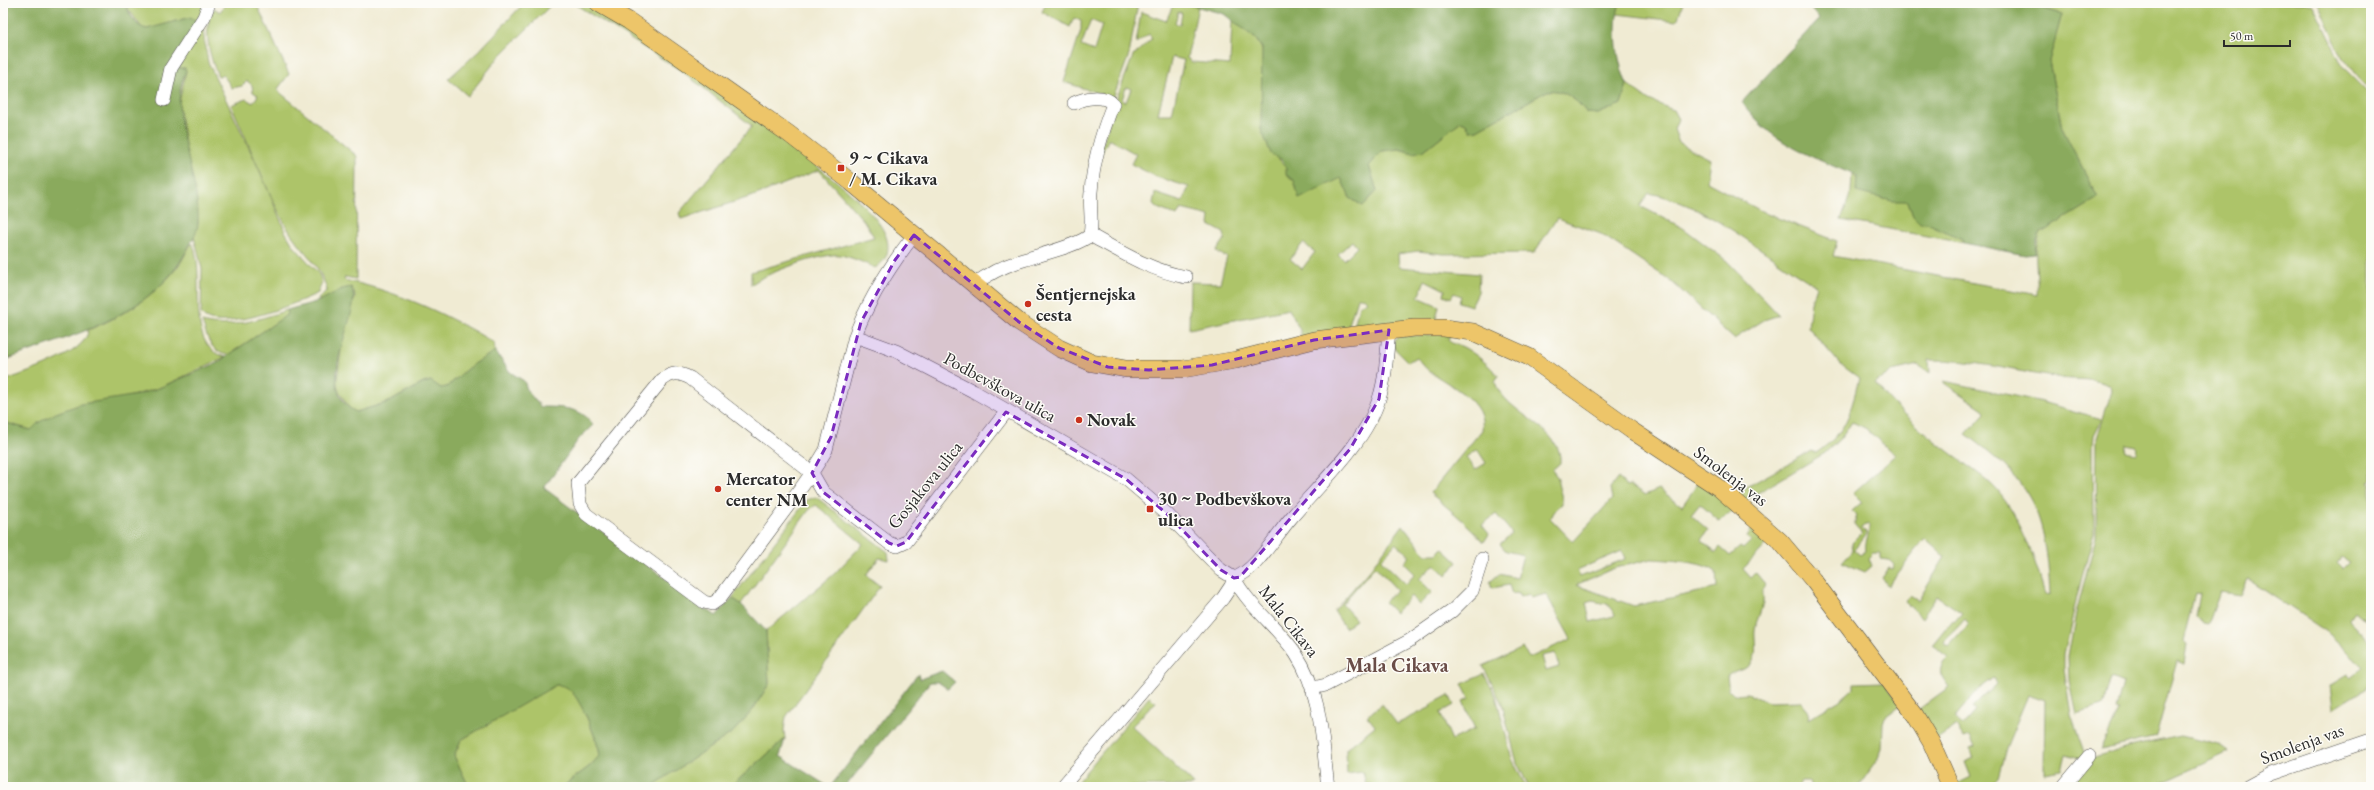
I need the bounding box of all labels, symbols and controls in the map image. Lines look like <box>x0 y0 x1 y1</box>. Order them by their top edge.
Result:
scale bar <box>2224 22 2290 48</box>
text: 50 m <box>2230 28 2254 44</box>
place label: 9 ~ Cikava / M. Cikava <box>849 146 937 190</box>
marker: 9 ~ Cikava / M. Cikava <box>836 163 846 173</box>
place label: Šentjernejska cesta <box>1036 282 1136 326</box>
marker: Šentjernejska cesta <box>1023 299 1033 309</box>
street label: Podbevškova ulica <box>940 346 1061 427</box>
place label: Novak <box>1087 408 1137 431</box>
marker: Novak <box>1074 415 1084 425</box>
street label: Gosjakova ulica <box>882 435 968 534</box>
street label: Smolenja vas <box>1690 440 1773 511</box>
place label: Mercator center NM <box>726 467 808 511</box>
marker: Mercator center NM <box>713 484 723 494</box>
place label: 30 ~ Podbevškova ulica <box>1158 487 1291 531</box>
marker: 30 ~ Podbevškova ulica <box>1145 504 1155 514</box>
street label: Mala Cikava <box>1254 580 1325 662</box>
district label: Mala Cikava <box>1345 652 1449 678</box>
street label: Smolenja vas <box>2257 718 2347 769</box>

